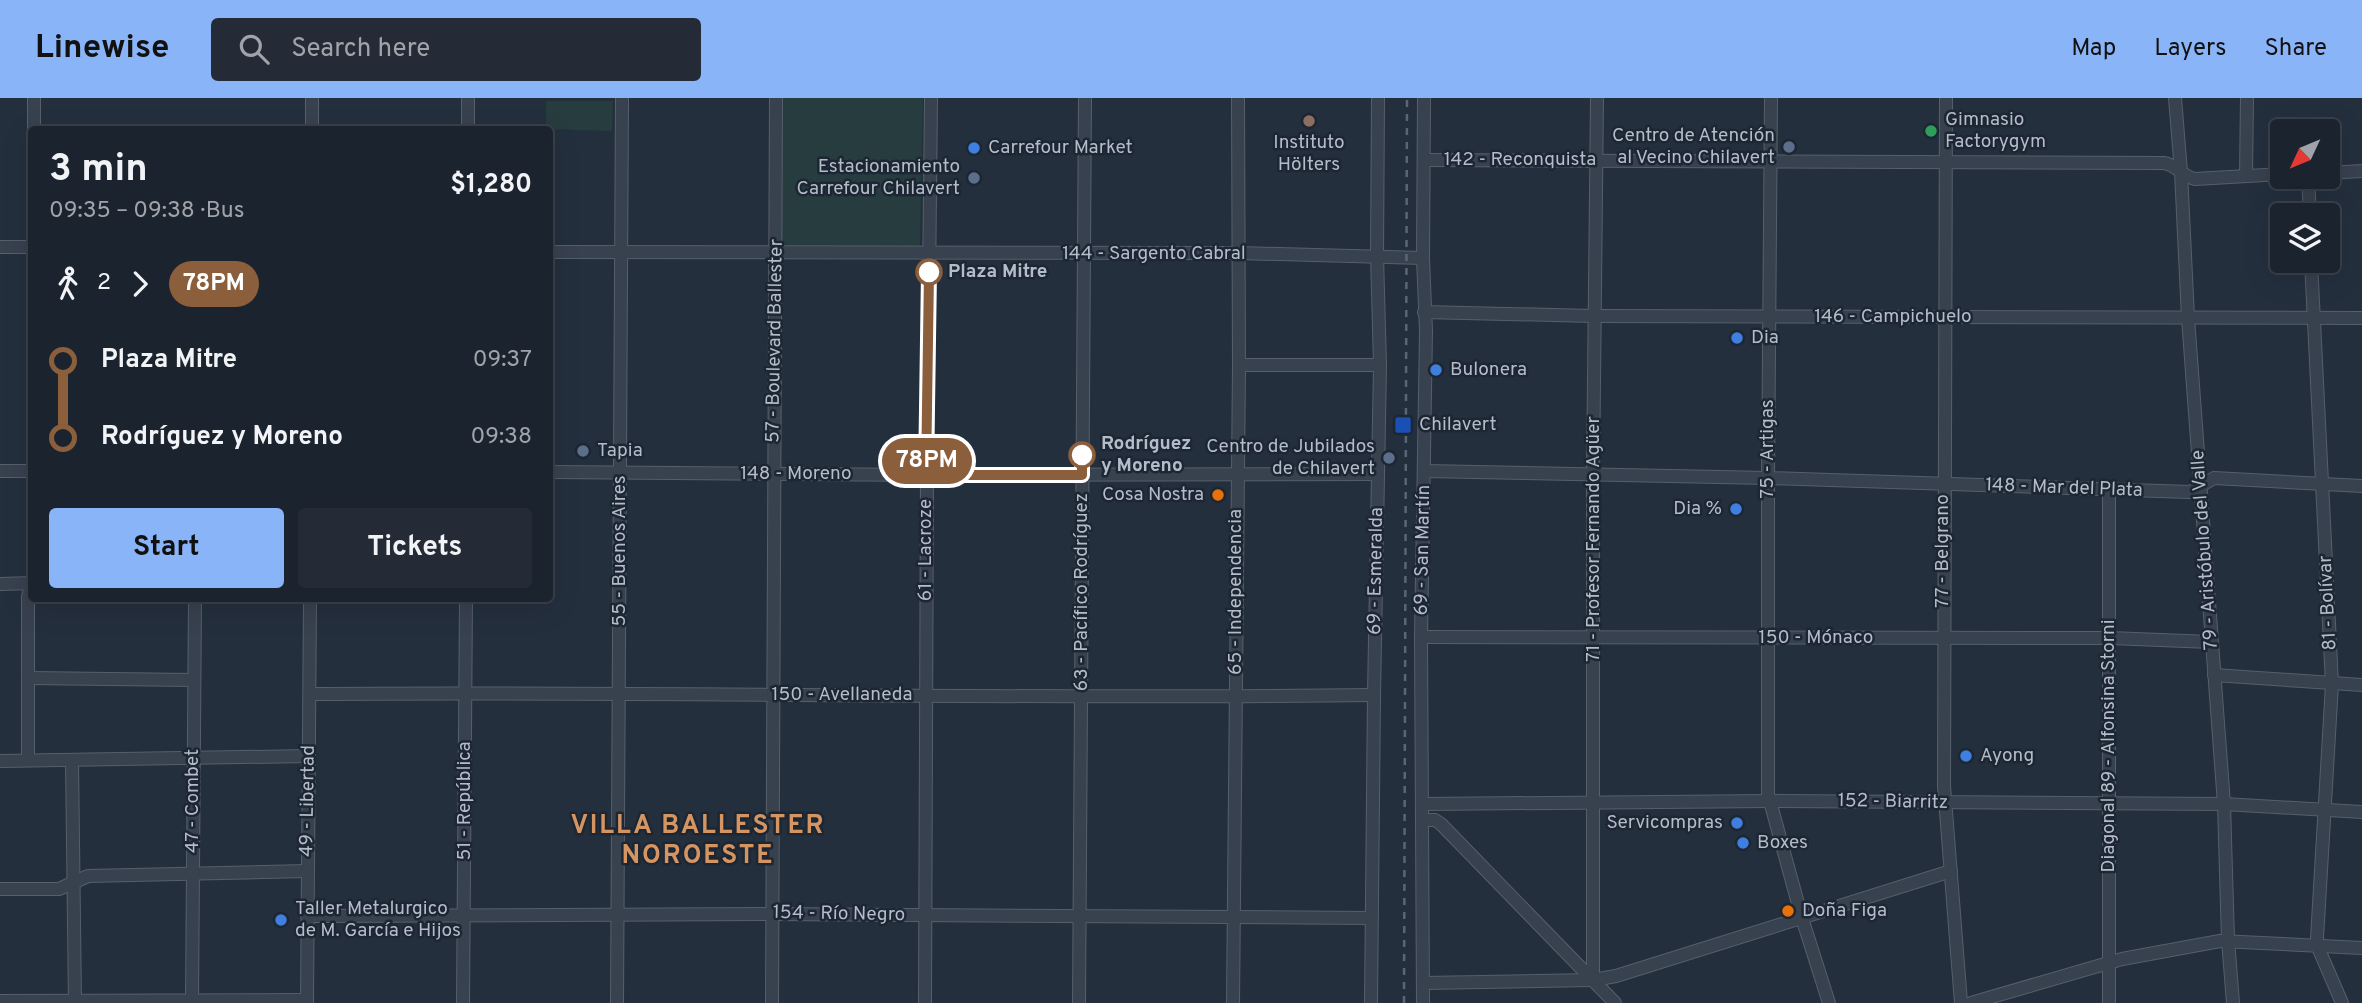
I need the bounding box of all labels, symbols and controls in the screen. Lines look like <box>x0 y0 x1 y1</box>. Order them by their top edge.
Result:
search box <box>211 18 701 81</box>
text: Linewise <box>35 28 169 70</box>
icon: search <box>235 30 273 68</box>
text: Search here <box>291 33 430 66</box>
text: Map <box>2071 34 2116 64</box>
text: Layers <box>2154 34 2226 64</box>
text: Share <box>2264 34 2327 64</box>
place label: Gimnasio Factorygym <box>1945 108 2046 154</box>
marker: Instituto Hölters <box>1301 113 1317 129</box>
north arrow <box>2270 119 2340 189</box>
map controls <box>2270 119 2340 273</box>
marker: Gimnasio Factorygym <box>1923 123 1939 139</box>
place label: Centro de Atención al Vecino Chilavert <box>1612 124 1775 170</box>
place label: Instituto Hölters <box>1273 131 1345 177</box>
place label: Carrefour Market <box>988 136 1133 160</box>
marker: Centro de Atención al Vecino Chilavert <box>1781 139 1797 155</box>
marker: Carrefour Market <box>966 140 982 156</box>
text: 3 min <box>49 146 148 195</box>
street label: 142 - Reconquista <box>1444 148 1596 172</box>
place label: Estacionamiento Carrefour Chilavert <box>797 155 960 201</box>
text: $1,280 <box>450 169 532 202</box>
marker: Estacionamiento Carrefour Chilavert <box>966 170 982 186</box>
text: 09:35 – 09:38 · Bus <box>49 197 245 226</box>
button: layers <box>2270 203 2340 273</box>
street label: 57 - Boulevard Ballester <box>761 238 789 443</box>
street label: 144 - Sargento Cabral <box>1062 242 1246 266</box>
marker: Plaza Mitre <box>916 259 942 285</box>
place label: Plaza Mitre <box>948 260 1047 284</box>
icon: walk <box>49 265 87 303</box>
icon: forward <box>121 265 159 303</box>
text: 2 <box>97 269 111 298</box>
text: 78PM <box>183 269 245 299</box>
street label: 146 - Campichuelo <box>1814 305 1972 329</box>
place label: Dia <box>1751 326 1779 350</box>
marker: Dia <box>1729 330 1745 346</box>
text: Plaza Mitre <box>101 344 237 377</box>
text: 09:37 <box>473 346 532 375</box>
place label: Bulonera <box>1450 358 1527 382</box>
marker: Bulonera <box>1428 362 1444 378</box>
street label: 75 - Artigas <box>1756 399 1780 499</box>
place label: Chilavert <box>1419 413 1497 437</box>
marker: Chilavert <box>1393 415 1413 435</box>
street label: 71 - Profesor Fernando Agüer <box>1582 415 1606 662</box>
text: Rodríguez y Moreno <box>101 421 343 454</box>
text: 09:38 <box>470 423 532 452</box>
place label: Rodríguez y Moreno <box>1101 432 1191 478</box>
place label: Centro de Jubilados de Chilavert <box>1206 435 1375 481</box>
line badge: 78PM <box>878 438 976 484</box>
place label: Tapia <box>597 439 643 463</box>
marker: Rodríguez y Moreno <box>1069 442 1095 468</box>
marker: Tapia <box>575 443 591 459</box>
text: 78PM <box>896 446 958 476</box>
street label: 79 - Aristóbulo del Valle <box>2186 449 2224 651</box>
marker: Centro de Jubilados de Chilavert <box>1381 450 1397 466</box>
street label: 148 - Moreno <box>740 462 852 486</box>
street label: 148 - Mar del Plata <box>1985 473 2143 503</box>
street label: 55 - Buenos Aires <box>608 475 632 627</box>
place label: Cosa Nostra <box>1102 483 1204 507</box>
street label: 69 - San Martín <box>1410 484 1436 616</box>
marker: Cosa Nostra <box>1210 487 1226 503</box>
street label: 63 - Pacífico Rodríguez <box>1070 493 1094 691</box>
street label: 77 - Belgrano <box>1931 494 1955 608</box>
place label: Dia % <box>1673 497 1722 521</box>
street label: 61 - Lacroze <box>914 499 938 601</box>
marker: Dia % <box>1728 501 1744 517</box>
street label: 69 - Esmeralda <box>1363 507 1389 635</box>
button: Start <box>49 508 284 588</box>
button: Tickets <box>298 508 532 588</box>
street label: 65 - Independencia <box>1224 509 1248 675</box>
street label: 81 - Bolívar <box>2313 554 2342 651</box>
street label: Diagonal 89 - Alfonsina Storni <box>2097 619 2121 873</box>
street label: 150 - Mónaco <box>1759 626 1873 650</box>
street label: 150 - Avellaneda <box>771 683 913 707</box>
street label: 51 - República <box>453 741 477 861</box>
place label: Ayong <box>1980 744 2034 768</box>
street label: 49 - Libertad <box>295 745 321 857</box>
marker: Ayong <box>1958 748 1974 764</box>
street label: 47 - Combet <box>181 749 205 853</box>
street label: 152 - Biarritz <box>1838 789 1948 815</box>
district label: VILLA BALLESTER NOROESTE <box>570 810 826 873</box>
place label: Servicompras <box>1606 811 1723 835</box>
marker: Servicompras <box>1729 815 1745 831</box>
place label: Boxes <box>1757 831 1808 855</box>
marker: Boxes <box>1735 835 1751 851</box>
place label: Taller Metalurgico de M. García e Hijos <box>295 897 461 943</box>
place label: Doña Figa <box>1802 899 1887 923</box>
street label: 154 - Río Negro <box>773 901 905 927</box>
marker: Doña Figa <box>1780 903 1796 919</box>
marker: Taller Metalurgico de M. García e Hijos <box>273 912 289 928</box>

